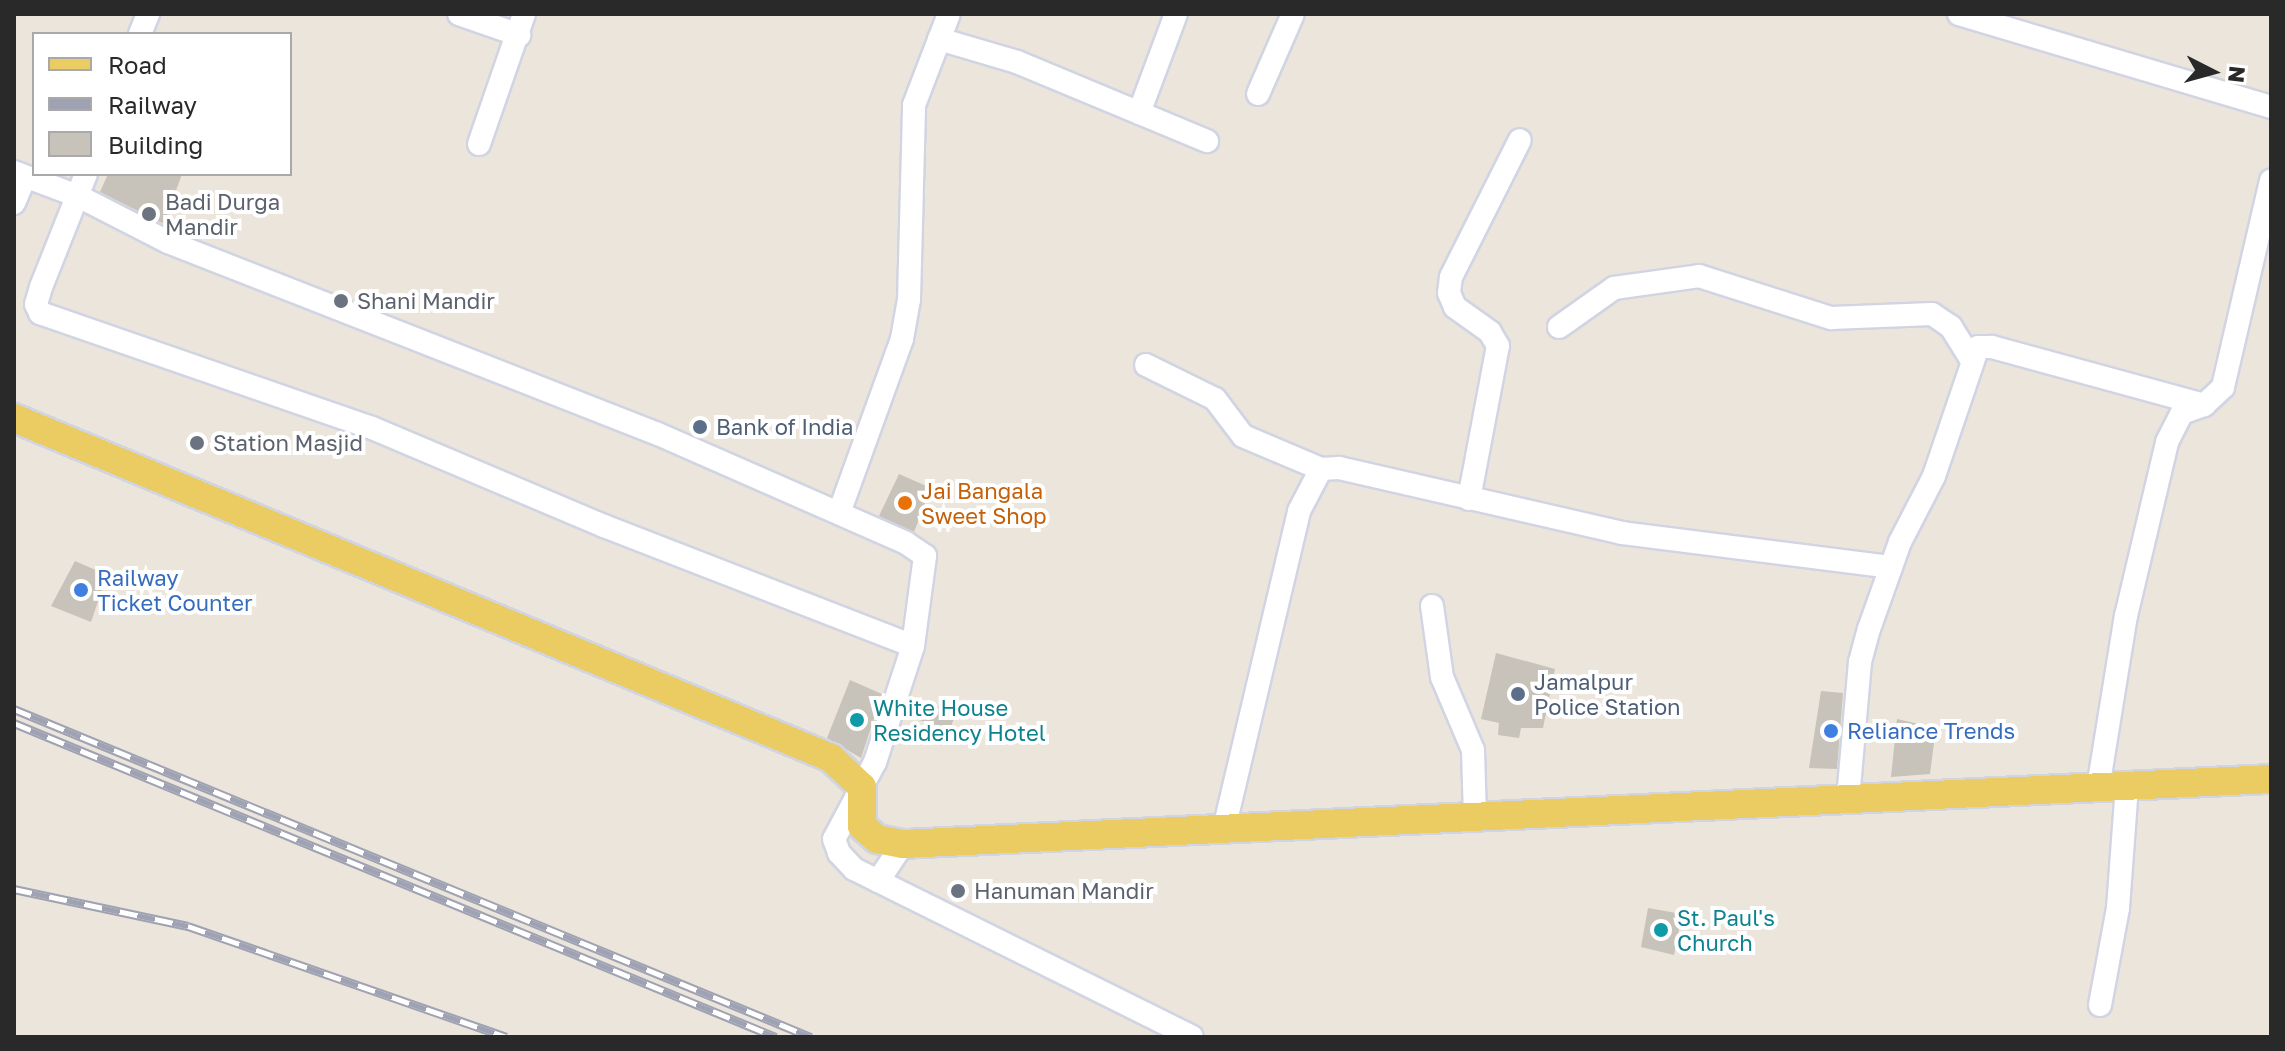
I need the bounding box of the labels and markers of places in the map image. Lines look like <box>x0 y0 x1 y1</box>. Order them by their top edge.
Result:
place label: Badi Durga Mandir <box>165 188 280 240</box>
marker: Badi Durga Mandir <box>140 205 158 223</box>
place label: Shani Mandir <box>357 288 495 314</box>
marker: Shani Mandir <box>332 292 350 310</box>
place label: Bank of India <box>716 414 853 440</box>
marker: Bank of India <box>691 418 709 436</box>
place label: Station Masjid <box>213 430 363 456</box>
marker: Station Masjid <box>188 434 206 452</box>
place label: Jai Bangala Sweet Shop <box>921 477 1047 528</box>
marker: Jai Bangala Sweet Shop <box>896 494 914 512</box>
place label: Railway Ticket Counter <box>97 564 252 616</box>
marker: Railway Ticket Counter <box>72 581 90 599</box>
place label: Jamalpur Police Station <box>1534 668 1681 720</box>
marker: Jamalpur Police Station <box>1509 685 1527 703</box>
place label: White House Residency Hotel <box>873 694 1046 746</box>
marker: White House Residency Hotel <box>848 711 866 729</box>
place label: Reliance Trends <box>1847 718 2015 744</box>
marker: Reliance Trends <box>1822 722 1840 740</box>
place label: Hanuman Mandir <box>974 878 1154 904</box>
marker: Hanuman Mandir <box>949 882 967 900</box>
place label: St. Paul's Church <box>1677 904 1775 956</box>
marker: St. Paul's Church <box>1652 921 1670 939</box>

